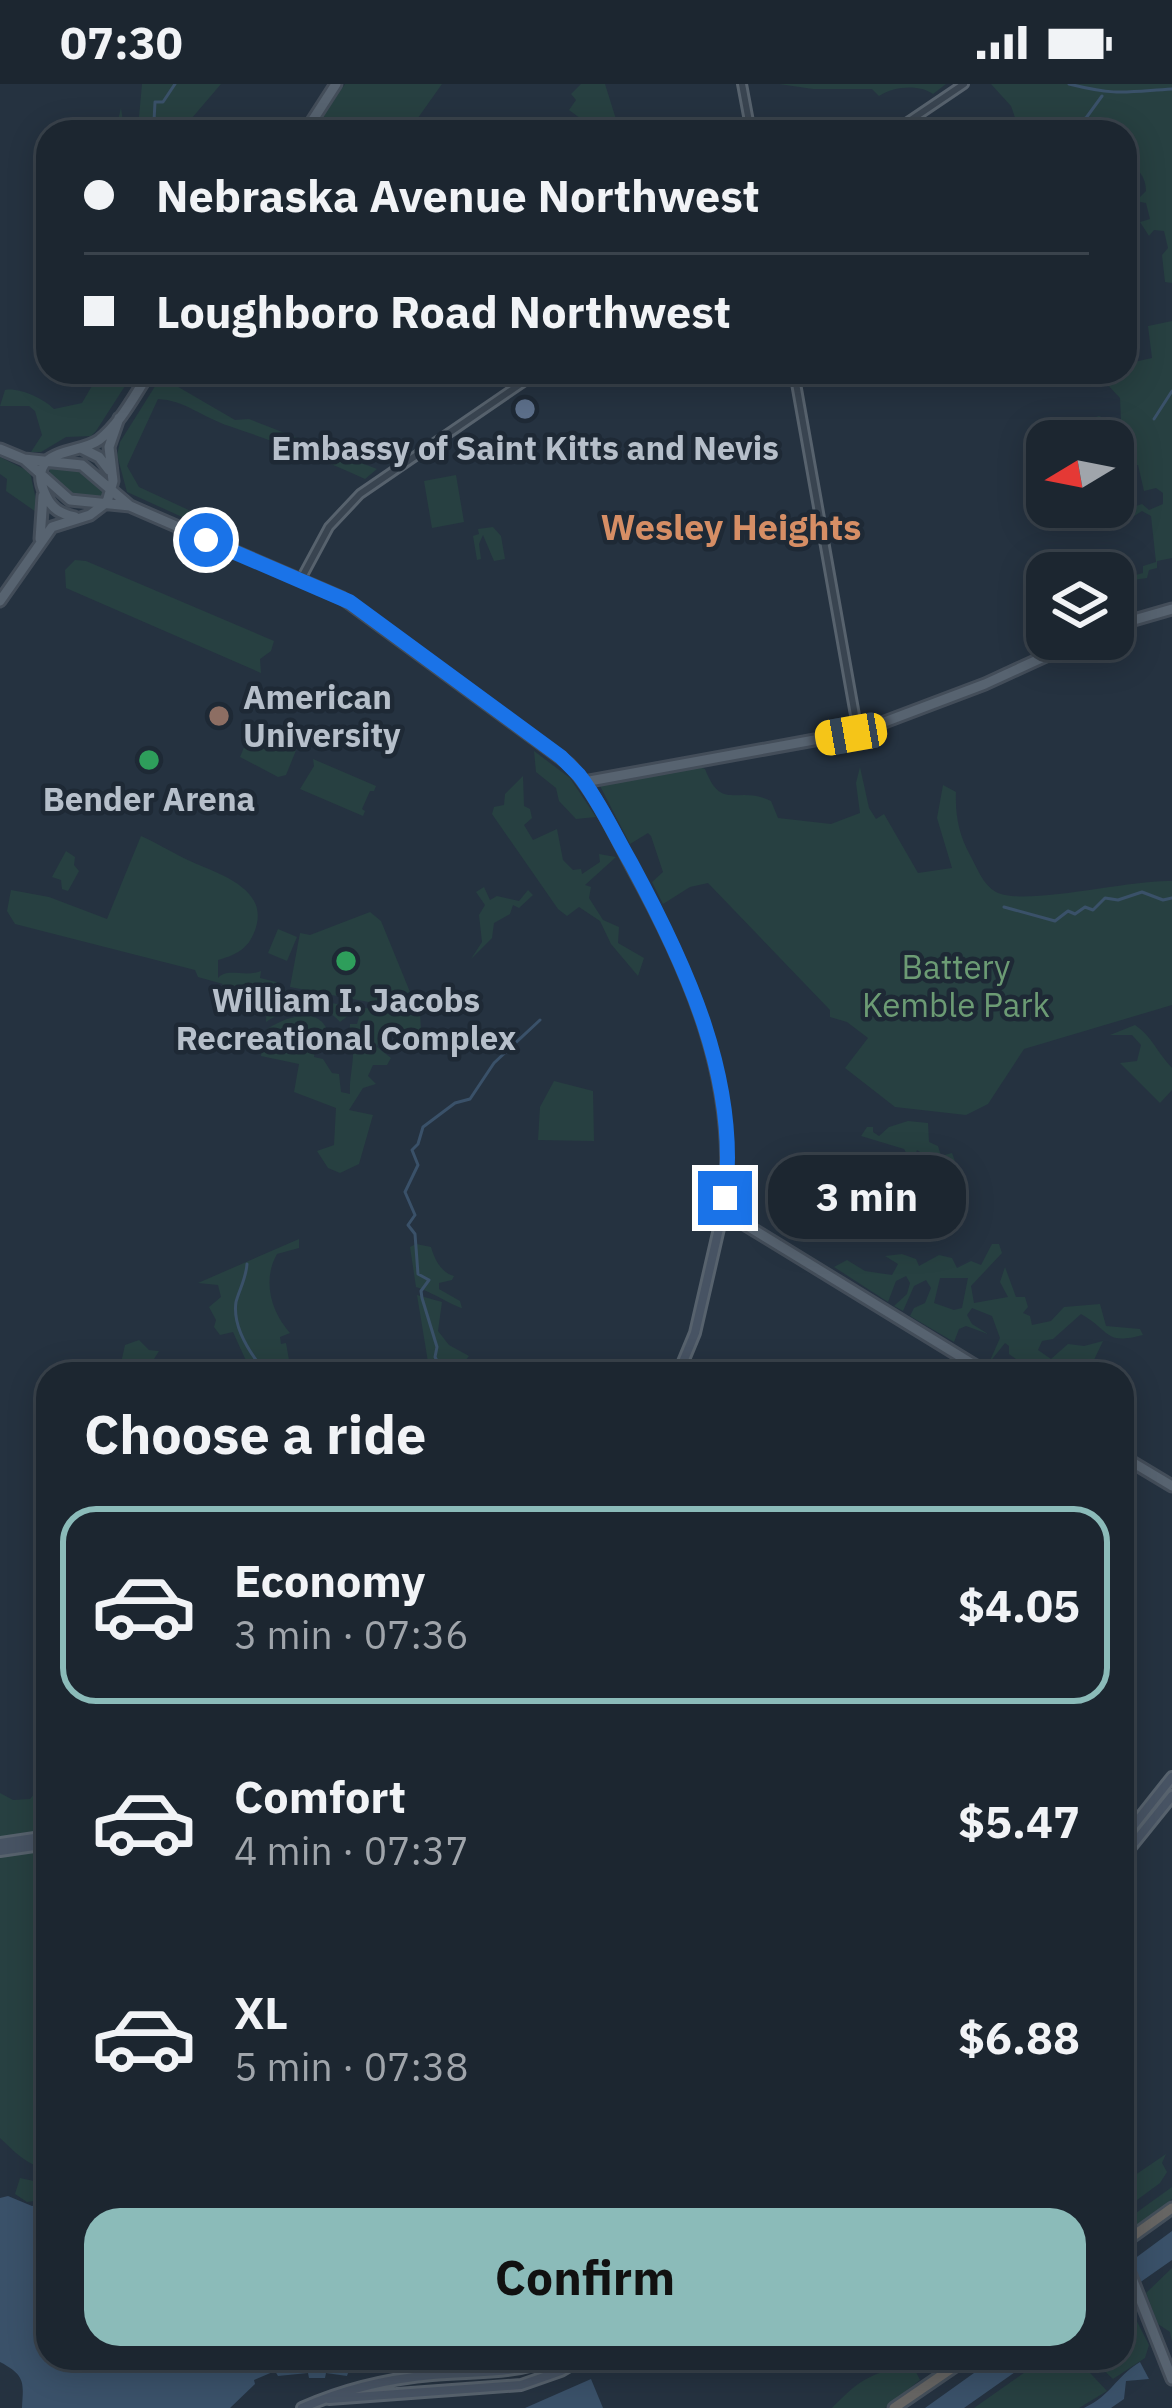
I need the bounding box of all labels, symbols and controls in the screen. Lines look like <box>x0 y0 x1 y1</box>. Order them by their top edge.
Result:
text: 07:30 <box>60 13 183 71</box>
text: Nebraska Avenue Northwest <box>156 166 760 224</box>
text: Loughboro Road Northwest <box>156 282 731 340</box>
marker: Embassy of Saint Kitts and Nevis <box>512 396 538 422</box>
north arrow <box>1026 420 1134 528</box>
map controls <box>1026 420 1134 660</box>
place label: Embassy of Saint Kitts and Nevis <box>271 426 779 469</box>
district label: Wesley Heights <box>601 503 861 550</box>
route start <box>179 513 233 567</box>
button: layers <box>1026 552 1134 660</box>
place label: American University <box>243 675 401 756</box>
marker: American University <box>206 703 232 729</box>
car <box>812 710 890 758</box>
marker: Bender Arena <box>136 747 162 773</box>
place label: Bender Arena <box>43 777 255 820</box>
park label: Battery Kemble Park <box>862 945 1050 1026</box>
marker: William I. Jacobs Recreational Complex <box>333 948 359 974</box>
place label: William I. Jacobs Recreational Complex <box>176 978 516 1059</box>
callout: 3 min <box>767 1156 965 1240</box>
route end <box>698 1171 752 1225</box>
text: 3 min <box>816 1171 918 1222</box>
text: Choose a ride <box>84 1399 426 1469</box>
icon: car <box>90 1551 198 1659</box>
text: Economy <box>234 1551 425 1609</box>
text: $4.05 <box>958 1576 1080 1634</box>
text: 3 min · 07:36 <box>234 1609 469 1660</box>
icon: car <box>90 1767 198 1875</box>
text: Comfort <box>234 1767 406 1825</box>
text: $5.47 <box>958 1792 1080 1850</box>
text: 4 min · 07:37 <box>234 1825 469 1876</box>
icon: car <box>90 1983 198 2091</box>
text: XL <box>234 1983 288 2041</box>
text: $6.88 <box>958 2008 1080 2066</box>
text: 5 min · 07:38 <box>234 2041 469 2092</box>
button: Confirm <box>84 2208 1086 2346</box>

